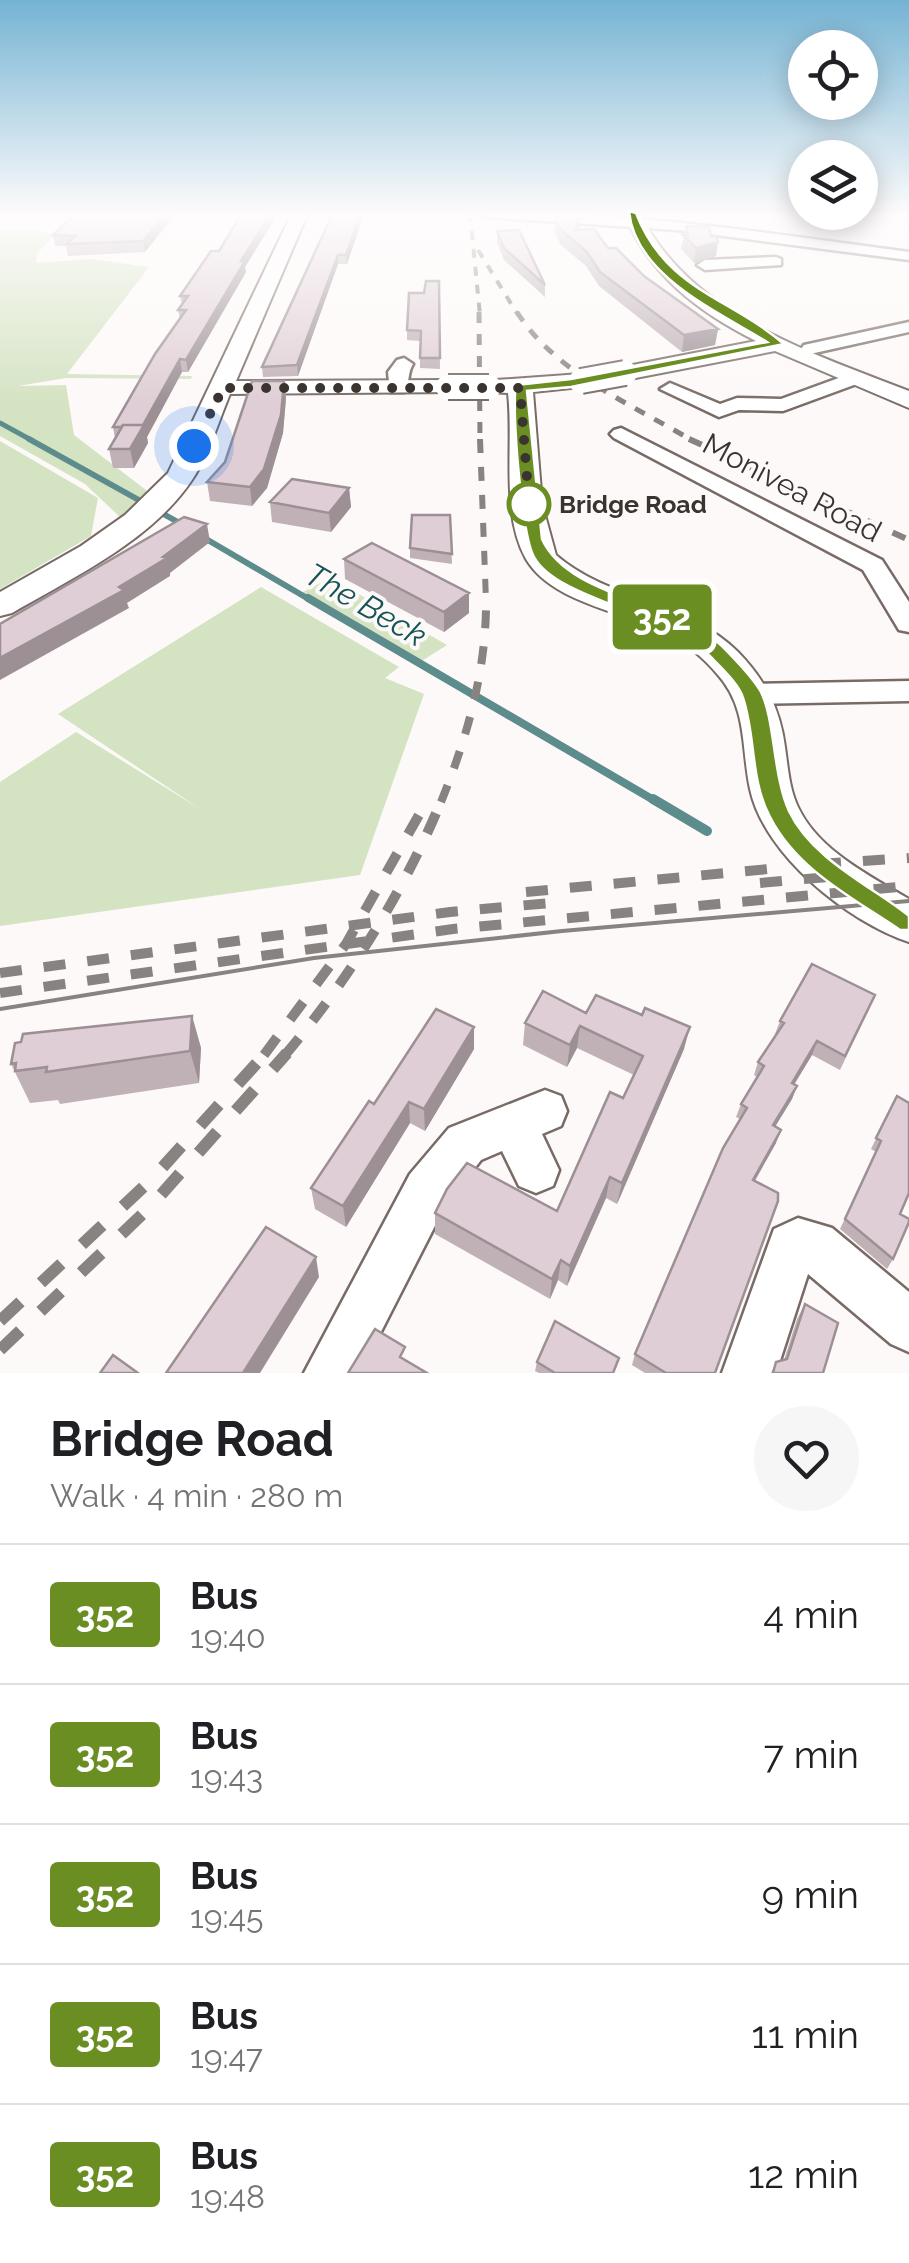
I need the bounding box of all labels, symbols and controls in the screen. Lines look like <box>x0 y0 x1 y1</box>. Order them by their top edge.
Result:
map controls <box>788 30 878 230</box>
button: locate <box>788 30 878 120</box>
button: layers <box>788 140 878 230</box>
your location <box>169 421 219 471</box>
street label: Monivea Road <box>697 426 887 549</box>
marker: Bridge Road <box>508 483 550 525</box>
place label: Bridge Road <box>559 489 707 519</box>
water label: The Beck <box>299 555 433 654</box>
line badge: 352 <box>604 584 720 650</box>
text: 352 <box>633 597 691 638</box>
button: heart <box>754 1406 859 1511</box>
text: Bridge Road <box>50 1411 334 1467</box>
text: Walk · 4 min · 280 m <box>50 1477 343 1514</box>
text: Bus <box>190 1573 258 1618</box>
text: 4 min <box>763 1592 859 1637</box>
text: 352 <box>76 1594 134 1635</box>
text: 19:40 <box>190 1618 266 1655</box>
text: Bus <box>190 1713 258 1758</box>
text: 7 min <box>764 1732 859 1777</box>
text: 352 <box>76 1734 134 1775</box>
text: 19:43 <box>190 1758 263 1795</box>
text: Bus <box>190 1853 258 1898</box>
text: 9 min <box>762 1872 859 1917</box>
text: 352 <box>76 1874 134 1915</box>
text: 19:45 <box>190 1898 263 1935</box>
text: Bus <box>190 1993 258 2038</box>
text: 11 min <box>751 2012 859 2057</box>
text: 352 <box>76 2014 134 2055</box>
text: 19:47 <box>190 2038 263 2075</box>
text: Bus <box>190 2133 258 2178</box>
text: 12 min <box>748 2152 859 2197</box>
text: 352 <box>76 2154 134 2195</box>
text: 19:48 <box>190 2178 265 2215</box>

